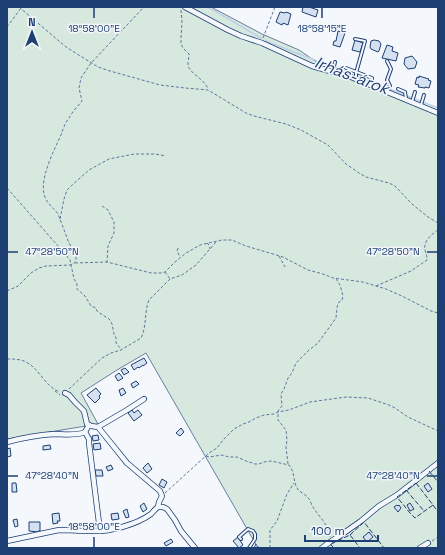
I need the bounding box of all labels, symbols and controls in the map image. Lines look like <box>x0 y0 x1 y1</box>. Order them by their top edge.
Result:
north arrow <box>12 12 52 52</box>
text: N <box>28 15 36 29</box>
text: 18°58'00"E <box>68 22 120 35</box>
text: 18°58'15"E <box>298 22 347 35</box>
water label: Irhás-árok <box>312 52 394 100</box>
text: 47°28'50"N <box>25 245 79 258</box>
text: 47°28'50"N <box>366 245 420 258</box>
text: 47°28'40"N <box>25 469 79 482</box>
text: 47°28'40"N <box>366 469 420 482</box>
scale bar <box>305 517 378 543</box>
text: 18°58'00"E <box>68 520 120 533</box>
text: 100 m <box>311 523 345 539</box>

